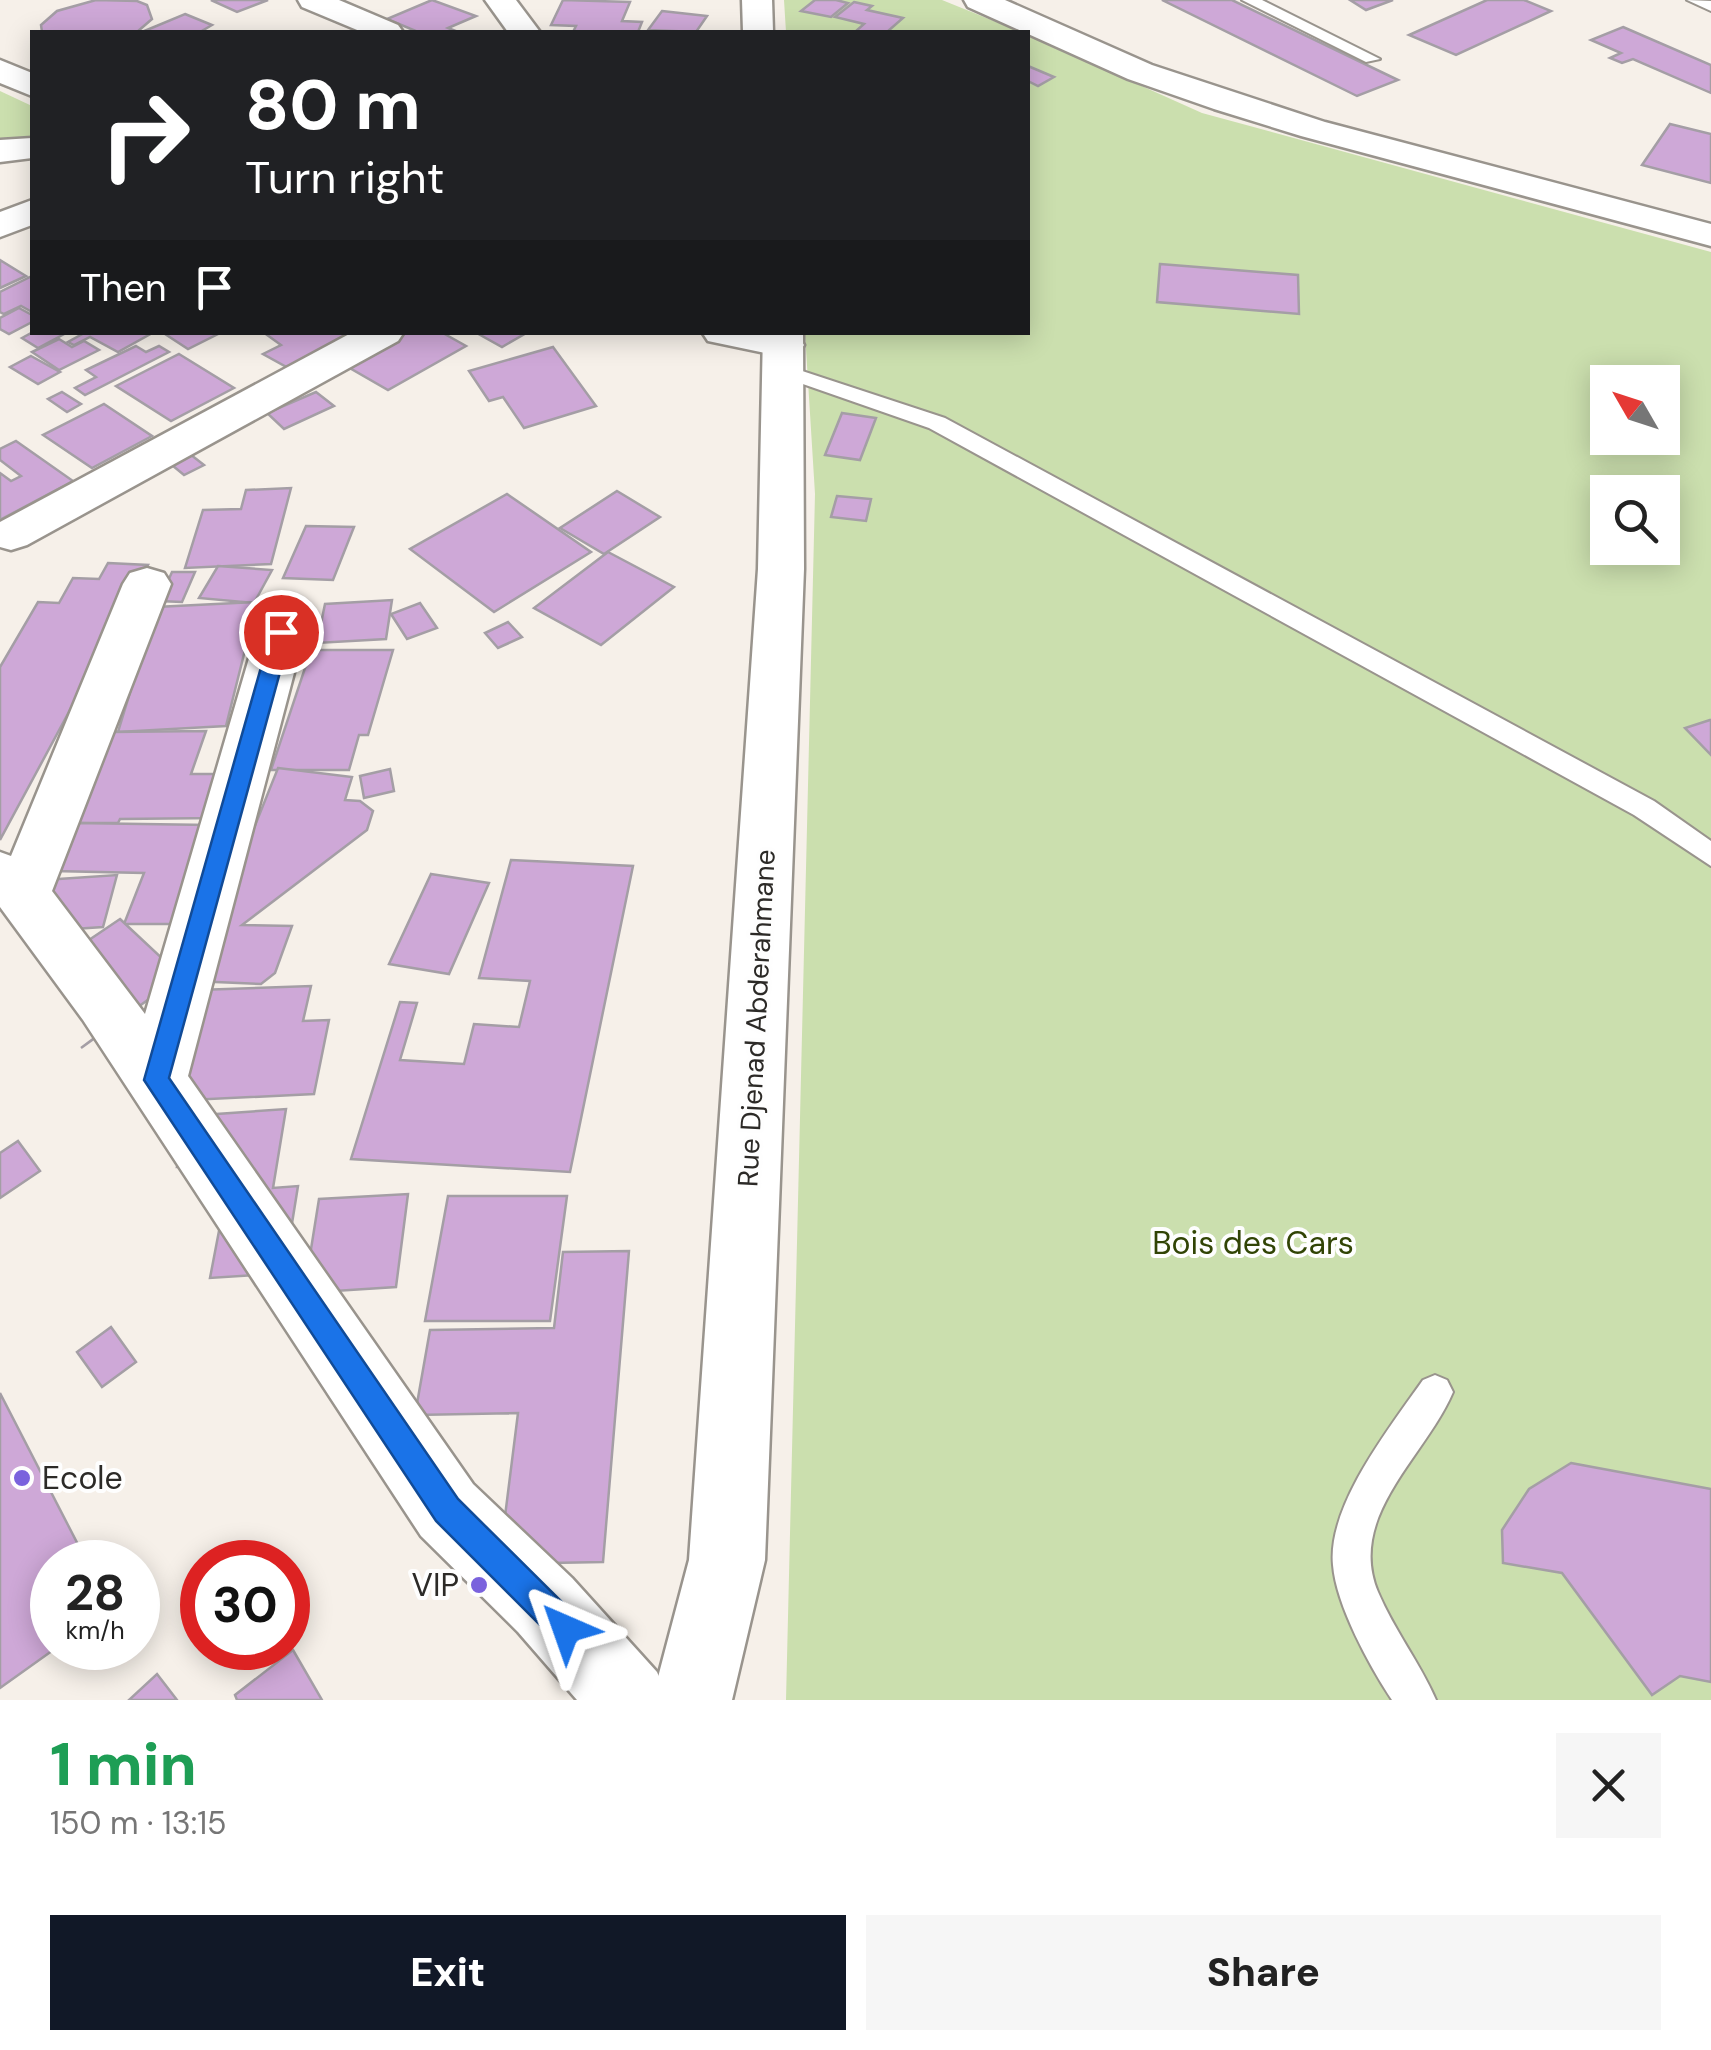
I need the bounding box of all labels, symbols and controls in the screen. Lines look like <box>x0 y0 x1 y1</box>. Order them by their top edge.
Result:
text: 80 m <box>245 60 421 151</box>
icon: right <box>80 70 210 200</box>
text: Turn right <box>245 148 444 207</box>
icon: arrive <box>187 260 242 315</box>
text: Then <box>80 263 167 313</box>
north arrow <box>1590 365 1680 455</box>
map controls <box>1590 365 1680 565</box>
button: search <box>1590 475 1680 565</box>
pin <box>239 590 324 675</box>
icon: arrive <box>254 605 309 660</box>
street label: Rue Djenad Abderahmane <box>729 848 784 1188</box>
park label: Bois des Cars <box>1152 1222 1354 1264</box>
place label: Ecole <box>42 1457 123 1499</box>
marker: Ecole <box>11 1467 33 1489</box>
speed limit sign: 30 <box>180 1540 310 1670</box>
text: 28 <box>65 1560 125 1626</box>
place label: VIP <box>412 1564 459 1606</box>
marker: VIP <box>468 1574 490 1596</box>
position arrow <box>514 1577 618 1681</box>
text: km/h <box>65 1614 125 1647</box>
text: 1 min <box>50 1725 197 1804</box>
button: close <box>1556 1733 1661 1838</box>
text: 150 m · 13:15 <box>50 1802 227 1844</box>
button: Exit <box>50 1915 846 2030</box>
button: Share <box>866 1915 1661 2030</box>

